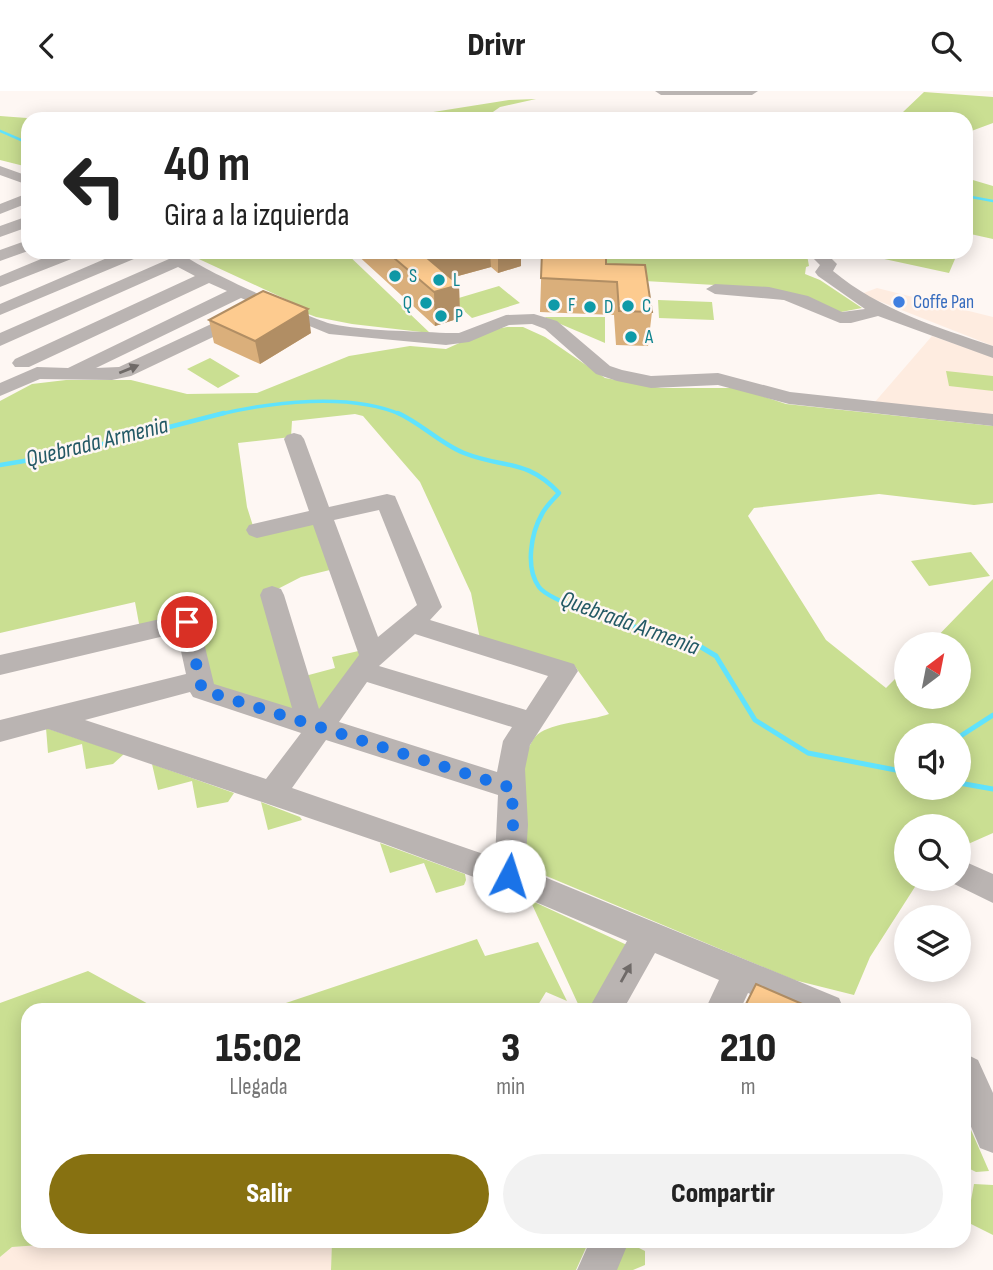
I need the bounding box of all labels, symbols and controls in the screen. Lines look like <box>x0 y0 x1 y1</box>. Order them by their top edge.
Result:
text: Drivr <box>468 26 525 65</box>
icon: back <box>28 27 66 65</box>
icon: search <box>927 27 965 65</box>
text: 40 m <box>164 136 250 195</box>
icon: left <box>49 140 140 231</box>
text: Gira a la izquierda <box>164 196 350 235</box>
place label: S <box>409 265 417 288</box>
marker: S <box>387 268 403 284</box>
place label: L <box>453 269 460 292</box>
marker: L <box>431 272 447 288</box>
place label: Coffe Pan <box>913 291 974 314</box>
place label: Q <box>403 292 412 315</box>
place label: F <box>568 294 576 317</box>
marker: Coffe Pan <box>891 294 907 310</box>
marker: Q <box>418 295 434 311</box>
place label: C <box>642 295 651 318</box>
place label: D <box>604 296 613 319</box>
marker: F <box>546 297 562 313</box>
marker: C <box>620 298 636 314</box>
marker: D <box>582 299 598 315</box>
place label: P <box>455 305 463 328</box>
marker: P <box>433 308 449 324</box>
place label: A <box>644 326 654 349</box>
marker: A <box>623 329 639 345</box>
one-way arrow <box>119 363 140 374</box>
water label: Quebrada Armenia <box>23 410 171 474</box>
water label: Quebrada Armenia <box>557 584 704 662</box>
pin <box>157 592 217 652</box>
icon: arrive <box>168 603 206 641</box>
north arrow <box>894 632 971 709</box>
map controls <box>894 632 971 982</box>
button: sound <box>894 723 971 800</box>
button: search <box>894 814 971 891</box>
position arrow <box>472 839 546 913</box>
button: layers <box>894 905 971 982</box>
one-way arrow <box>620 963 632 983</box>
text: 15:02 <box>216 1023 302 1074</box>
text: 3 <box>501 1023 520 1074</box>
text: 210 <box>720 1023 776 1074</box>
text: Llegada <box>229 1073 288 1101</box>
text: min <box>496 1073 525 1101</box>
text: m <box>741 1073 755 1101</box>
button: Salir <box>49 1154 489 1234</box>
button: Compartir <box>503 1154 943 1234</box>

